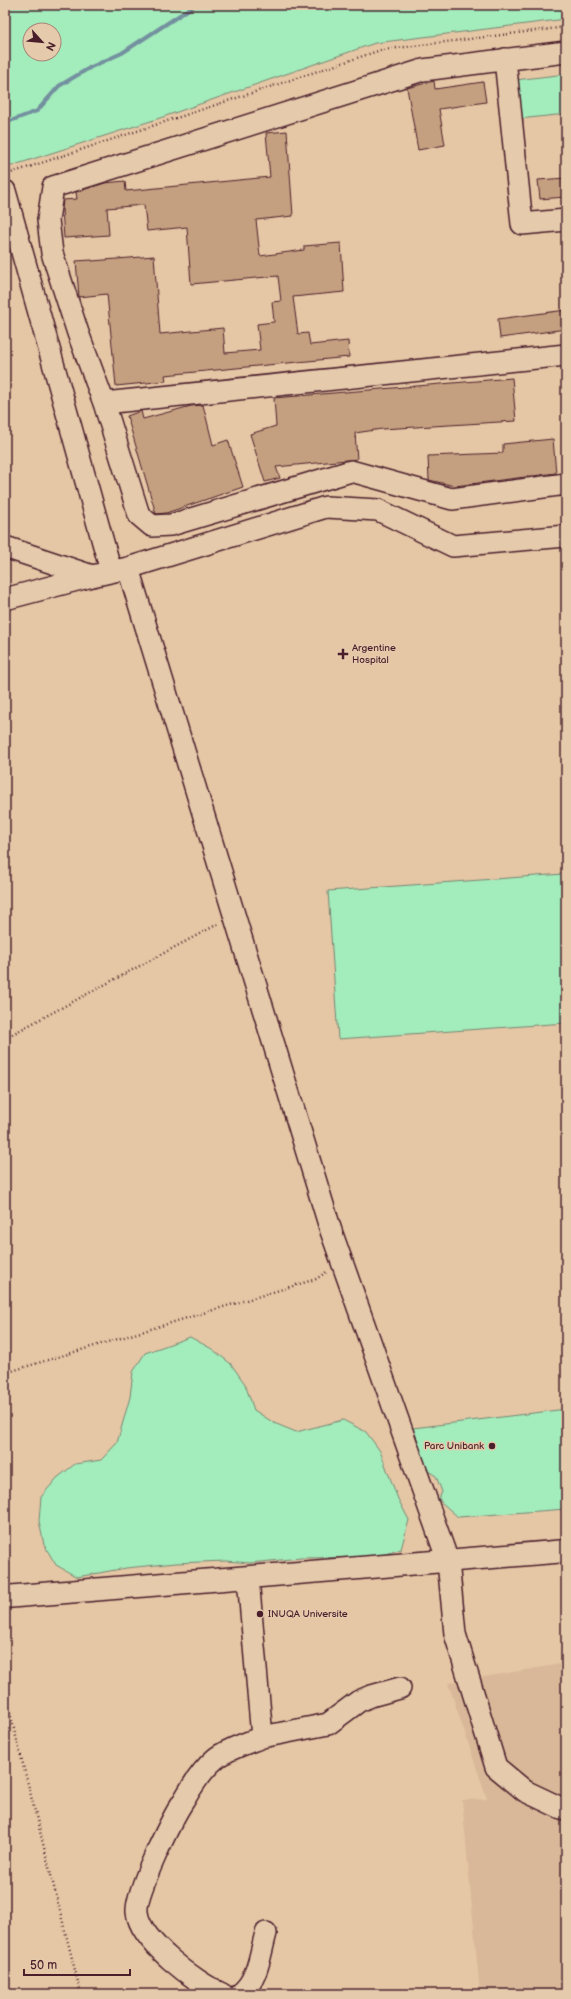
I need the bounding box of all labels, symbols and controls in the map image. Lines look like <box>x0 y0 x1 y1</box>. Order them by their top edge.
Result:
north arrow <box>22 22 62 62</box>
text: N <box>43 40 58 53</box>
place label: Argentine Hospital <box>352 642 396 666</box>
marker: Argentine Hospital <box>337 648 349 660</box>
place label: Parc Unibank <box>424 1440 484 1452</box>
marker: Parc Unibank <box>487 1441 497 1451</box>
place label: INUQA Universite <box>268 1608 348 1620</box>
marker: INUQA Universite <box>255 1609 265 1619</box>
scale bar <box>24 1951 130 1977</box>
text: 50 m <box>30 1958 57 1973</box>

